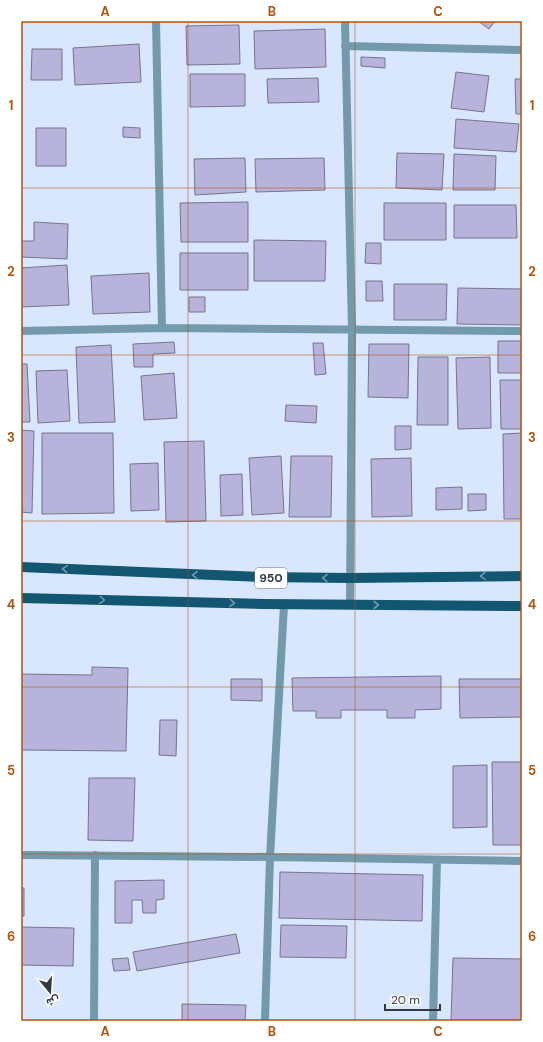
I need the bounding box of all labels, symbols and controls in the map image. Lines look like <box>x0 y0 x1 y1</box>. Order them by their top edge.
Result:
text: A <box>100 3 110 20</box>
text: B <box>268 3 276 20</box>
text: C <box>433 3 443 20</box>
text: 1 <box>9 97 13 114</box>
text: 1 <box>530 97 534 114</box>
text: 2 <box>7 263 15 280</box>
text: 2 <box>528 263 536 280</box>
text: 3 <box>7 429 15 446</box>
text: 3 <box>528 429 536 446</box>
one-way arrow <box>62 564 68 573</box>
road number: 950 <box>255 568 287 588</box>
one-way arrow <box>192 570 198 579</box>
one-way arrow <box>480 572 486 581</box>
one-way arrow <box>322 574 328 582</box>
text: 4 <box>7 596 15 613</box>
one-way arrow <box>99 596 105 604</box>
text: 4 <box>528 596 536 613</box>
one-way arrow <box>229 599 235 608</box>
one-way arrow <box>373 601 379 609</box>
text: 5 <box>7 762 15 779</box>
text: 5 <box>528 762 536 779</box>
text: 6 <box>7 928 15 945</box>
text: 6 <box>528 928 536 945</box>
north arrow <box>30 972 70 1012</box>
scale bar <box>385 986 440 1012</box>
text: 20 m <box>391 992 420 1008</box>
text: ش <box>45 993 62 1010</box>
text: A <box>100 1023 110 1040</box>
text: B <box>268 1023 276 1040</box>
text: C <box>433 1023 443 1040</box>

